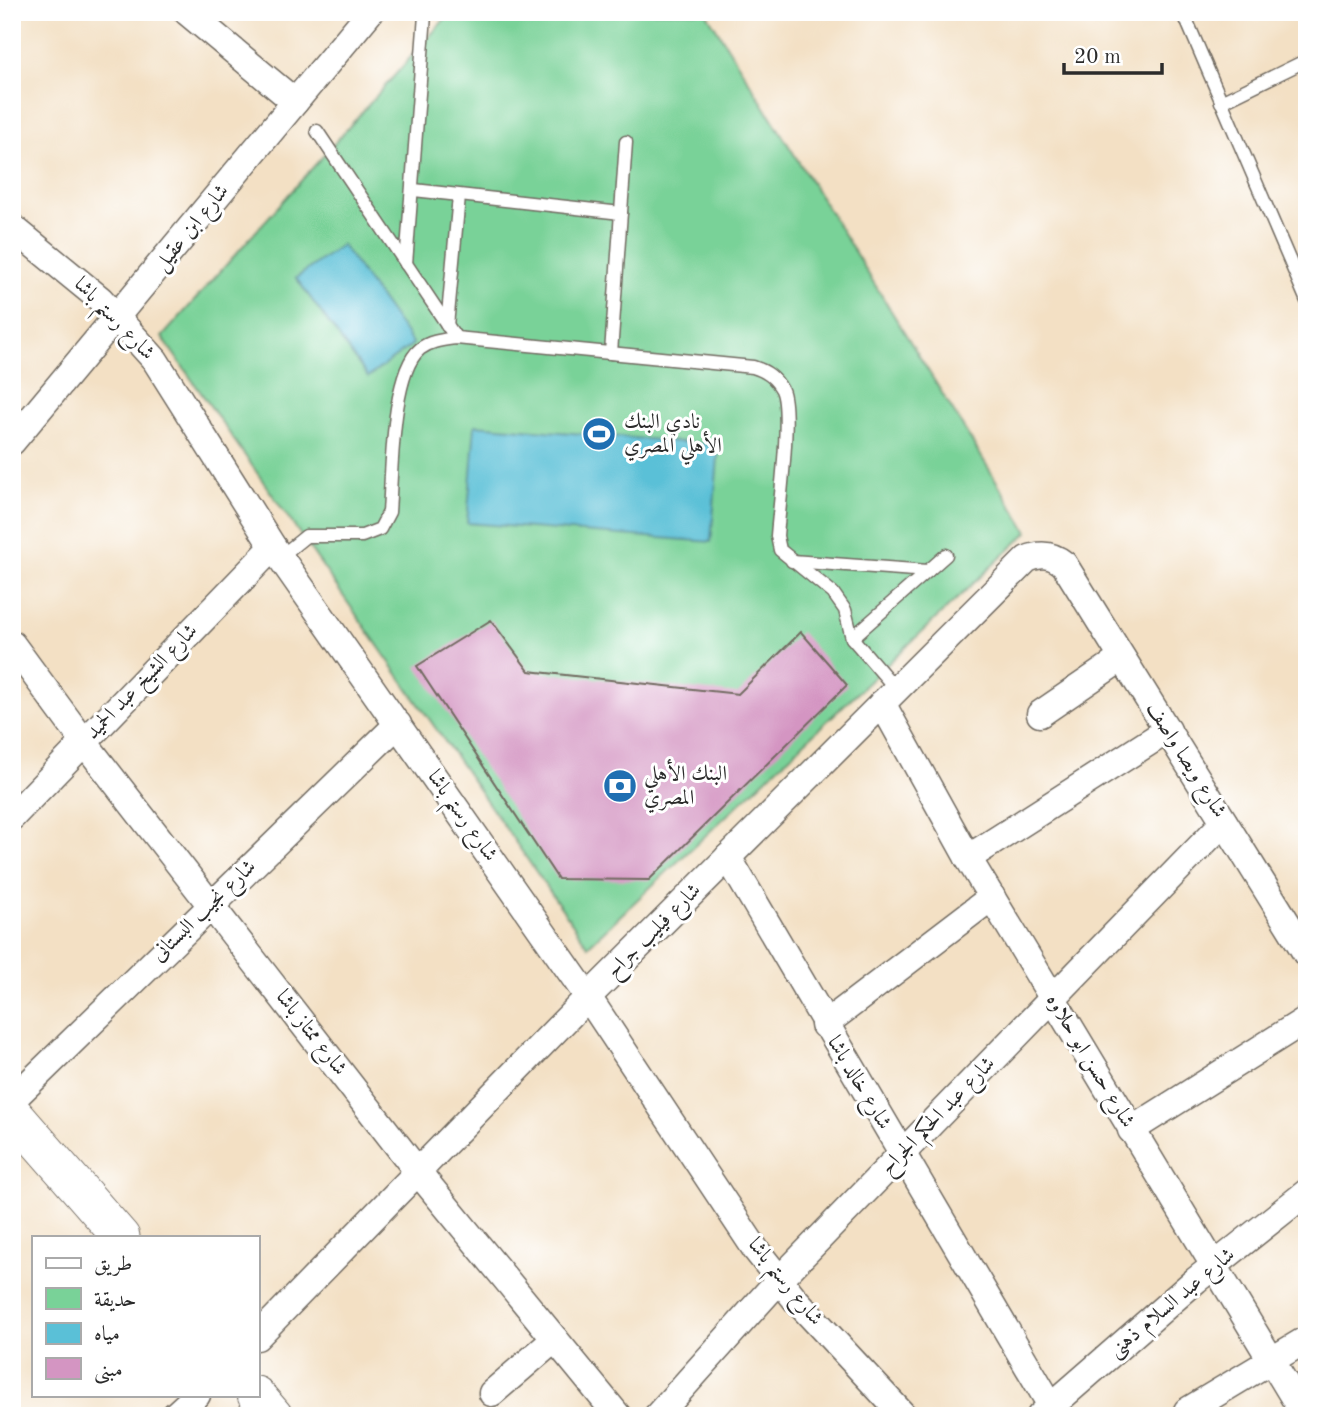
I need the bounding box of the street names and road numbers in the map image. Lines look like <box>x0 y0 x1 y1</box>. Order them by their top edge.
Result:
street label: شارع ابن عقيل <box>151 181 238 279</box>
street label: شارع رستم باشا <box>63 274 158 371</box>
street label: شارع الشيخ عبد الحميد <box>82 620 207 748</box>
street label: شارع ويصا واصف <box>1137 699 1230 825</box>
street label: شارع رستم باشا <box>416 767 501 871</box>
street label: شارع نجيب البستانى <box>147 855 264 970</box>
street label: شارع فيليب جراح <box>603 880 710 987</box>
street label: شارع ممتاز باشا <box>267 987 351 1083</box>
street label: شارع حسن ابو حلاوه <box>1037 991 1138 1135</box>
street label: شارع خالد باشا <box>818 1033 895 1136</box>
street label: شارع عبد الحكم الجراح <box>875 1052 1005 1185</box>
street label: شارع رستم باشا <box>737 1234 826 1335</box>
street label: شارع عبد السلام ذهنى <box>1105 1244 1243 1366</box>

